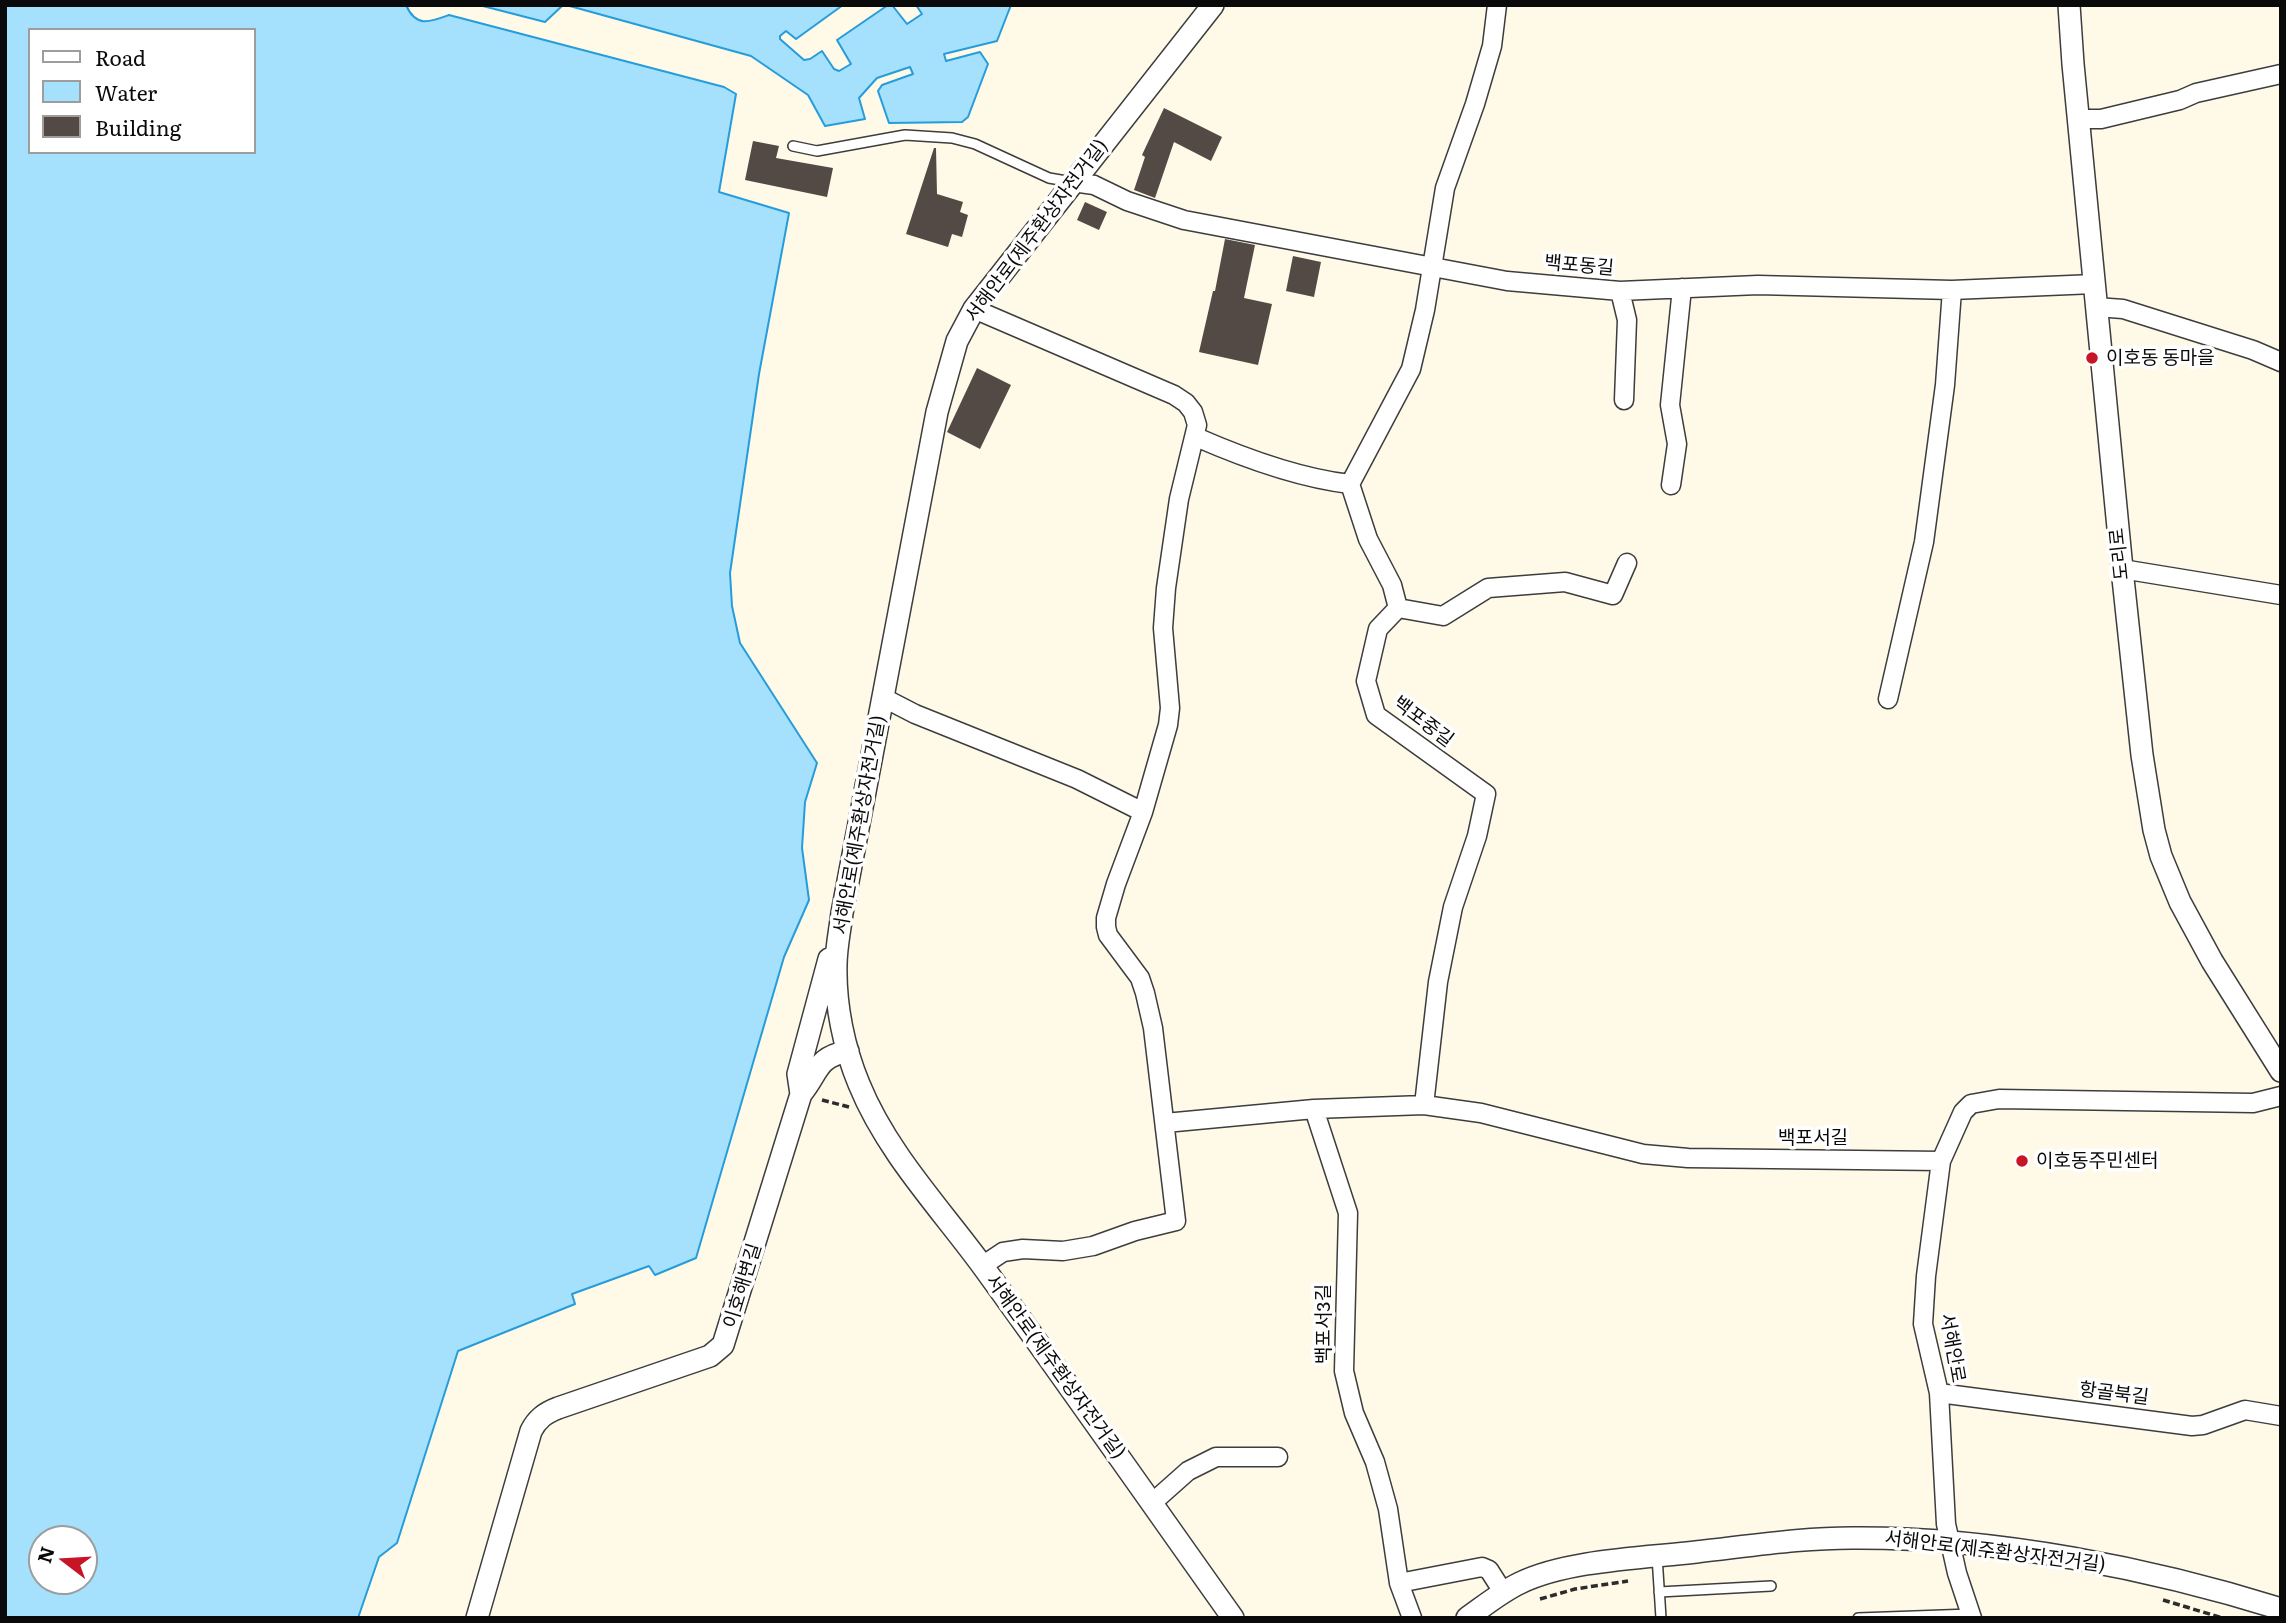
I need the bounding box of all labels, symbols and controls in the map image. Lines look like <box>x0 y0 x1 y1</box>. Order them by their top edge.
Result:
legend <box>28 28 256 154</box>
text: Road <box>95 41 146 72</box>
text: Water <box>95 76 157 107</box>
text: Building <box>95 111 181 142</box>
street label: 서해안로(제주환상자전거길) <box>961 135 1113 327</box>
street label: 백포동길 <box>1543 252 1615 280</box>
place label: 이호동 동마을 <box>2106 347 2215 369</box>
marker: 이호동 동마을 <box>2084 350 2100 366</box>
street label: 도리로 <box>2106 527 2134 581</box>
street label: 백포중길 <box>1388 692 1458 752</box>
street label: 서해안로(제주환상자전거길) <box>829 714 891 936</box>
street label: 백포서길 <box>1778 1127 1848 1149</box>
place label: 이호동주민센터 <box>2036 1150 2158 1172</box>
marker: 이호동주민센터 <box>2014 1153 2030 1169</box>
street label: 이호해변길 <box>719 1241 767 1331</box>
street label: 서해안로(제주환상자전거길) <box>980 1270 1130 1464</box>
street label: 백포서3길 <box>1313 1284 1335 1364</box>
street label: 서해안로 <box>1935 1312 1969 1384</box>
street label: 항골북길 <box>2078 1378 2150 1410</box>
north arrow <box>28 1525 98 1595</box>
street label: 서해안로(제주환상자전거길) <box>1883 1527 2107 1577</box>
text: N <box>29 1543 61 1566</box>

